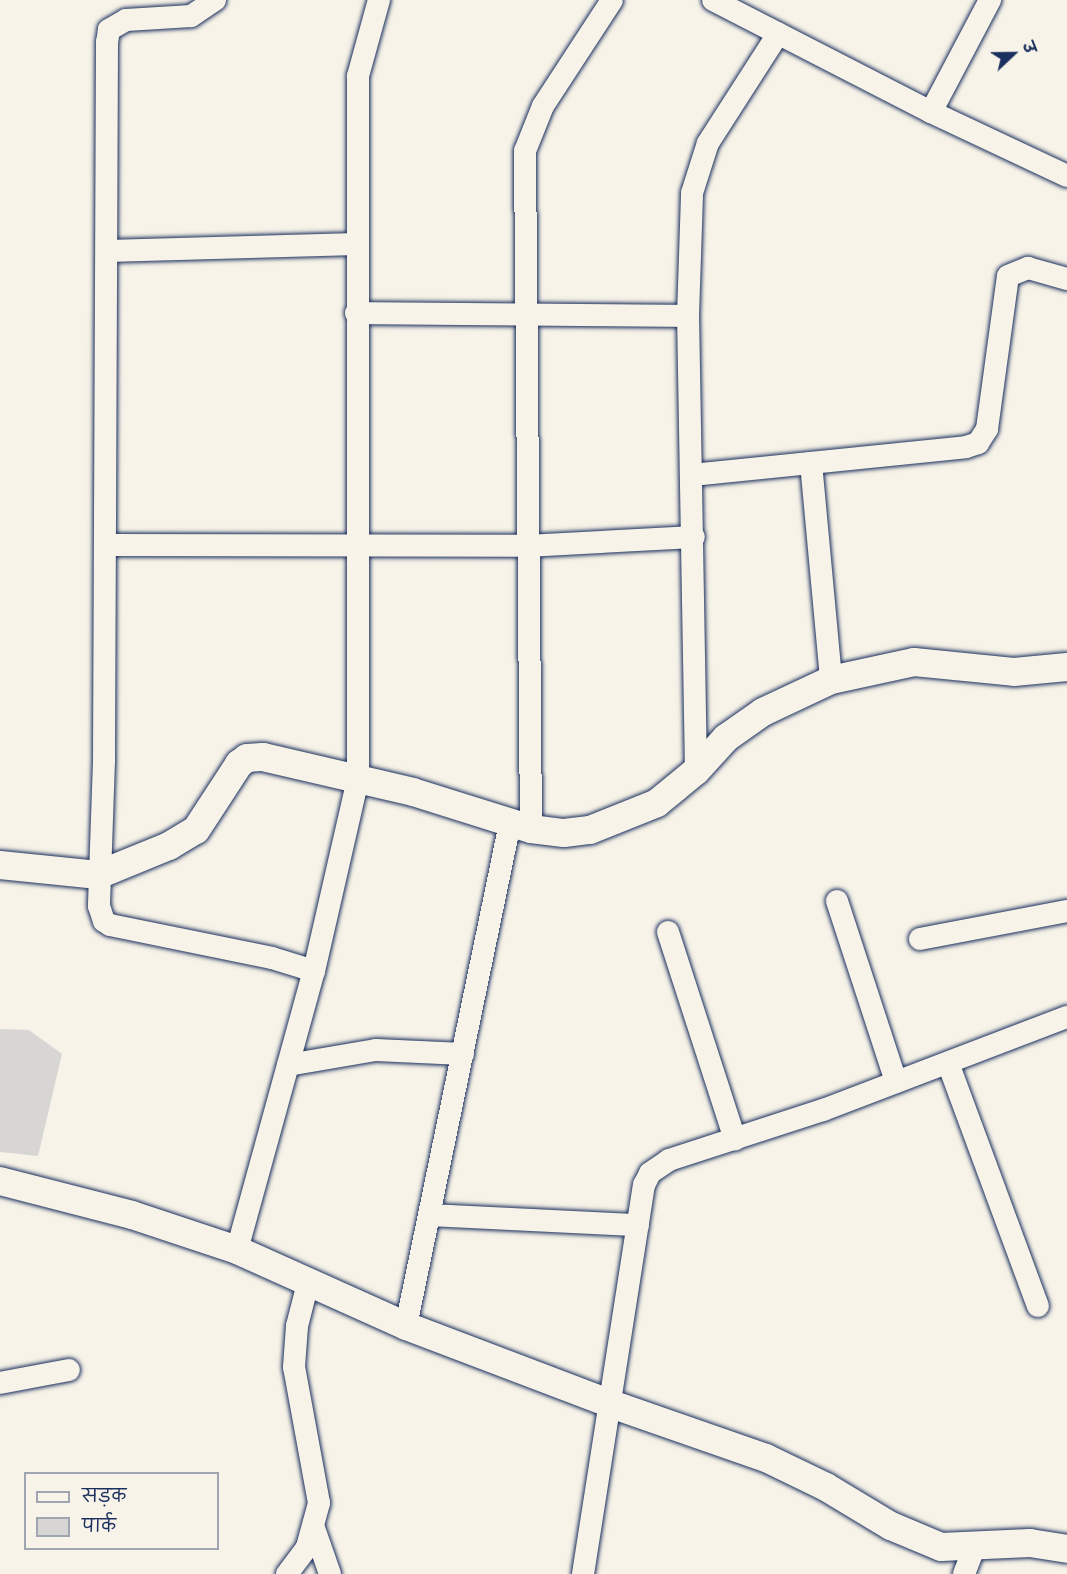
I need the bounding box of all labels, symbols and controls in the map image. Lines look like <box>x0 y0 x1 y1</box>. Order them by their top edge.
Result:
north arrow <box>983 24 1043 84</box>
text: उ <box>1017 38 1042 56</box>
legend <box>24 1472 219 1550</box>
text: सड़क <box>82 1483 126 1508</box>
text: पार्क <box>82 1513 116 1538</box>

